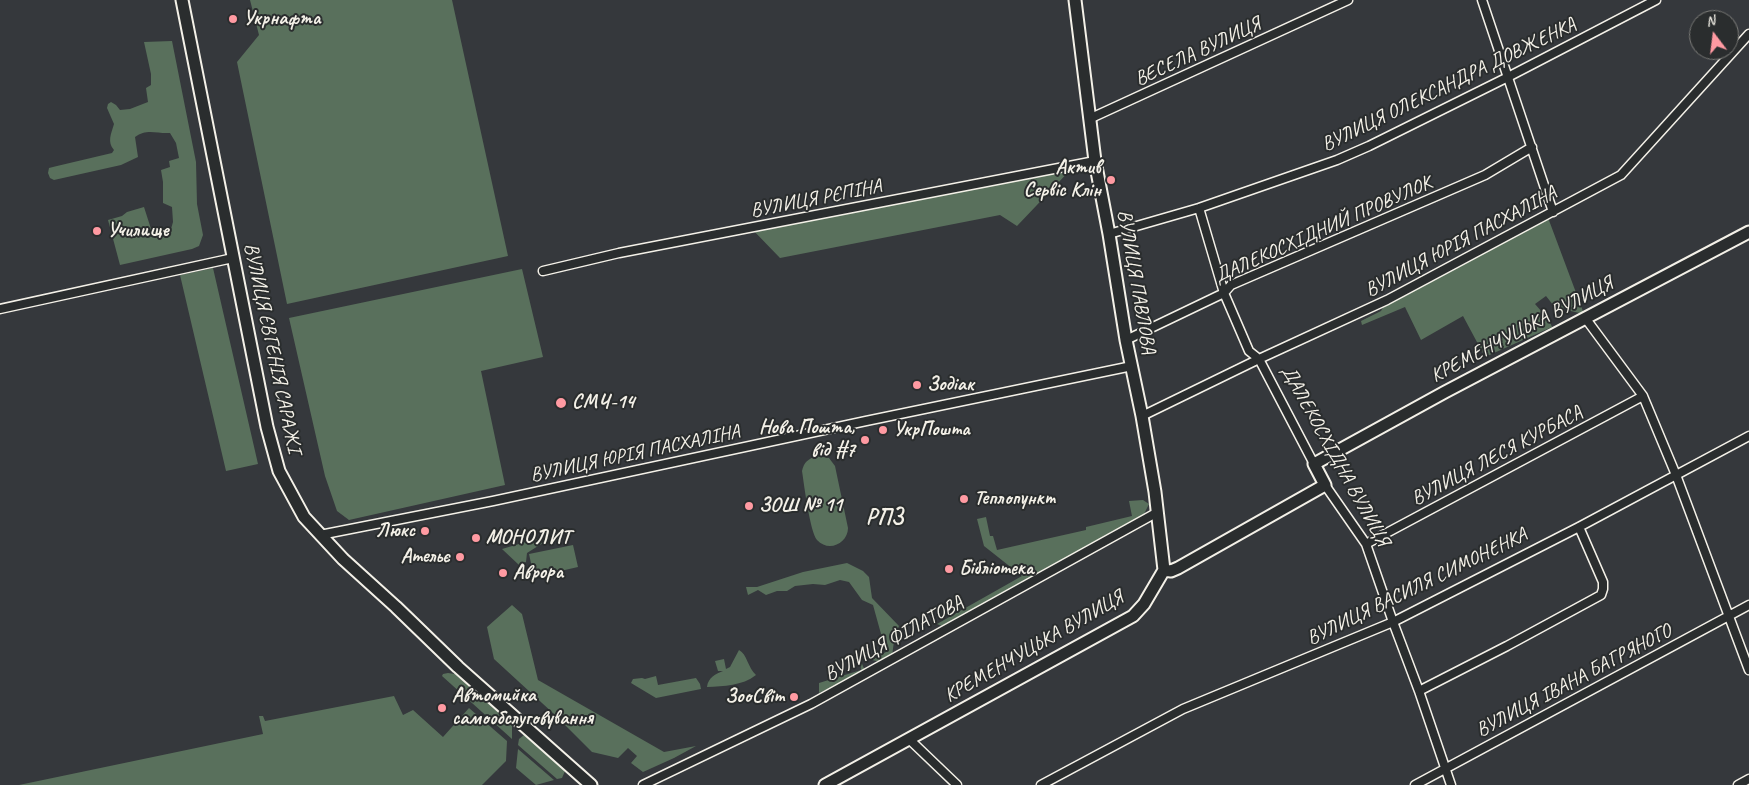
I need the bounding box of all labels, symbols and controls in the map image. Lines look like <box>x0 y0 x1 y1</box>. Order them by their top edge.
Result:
place label: Укрнафта <box>243 7 321 31</box>
north arrow <box>1689 10 1739 60</box>
street label: ВЕСЕЛА ВУЛИЦЯ <box>1131 12 1265 92</box>
text: N <box>1704 12 1717 30</box>
marker: Укрнафта <box>227 13 239 25</box>
street label: ВУЛИЦЯ ОЛЕКСАНДРА ДОВЖЕНКА <box>1318 13 1580 157</box>
place label: Актив Сервiс Клiн <box>1024 156 1101 203</box>
street label: ДАЛЕКОСХІДНИЙ ПРОВУЛОК <box>1211 171 1435 289</box>
marker: Актив Сервiс Клiн <box>1105 174 1117 186</box>
street label: ВУЛИЦЯ РЄПІНА <box>748 175 884 223</box>
street label: ВУЛИЦЯ ЮРІЯ ПАСХАЛІНА <box>1361 181 1561 303</box>
street label: ВУЛИЦЯ ПАВЛОВА <box>1111 208 1161 356</box>
place label: Училище <box>107 219 169 243</box>
marker: Училище <box>91 225 103 237</box>
street label: ВУЛИЦЯ ЄВГЕНІЯ САРАЖІ <box>238 241 306 455</box>
street label: КРЕМЕНЧУЦЬКА ВУЛИЦЯ <box>1427 272 1617 388</box>
street label: ДАЛЕКОСХІДНА ВУЛИЦЯ <box>1275 361 1395 551</box>
place label: Зодіак <box>927 373 974 397</box>
marker: Зодіак <box>911 379 923 391</box>
place label: СМЧ-14 <box>572 391 634 415</box>
marker: СМЧ-14 <box>554 396 568 410</box>
street label: ВУЛИЦЯ ЛЕСЯ КУРБАСА <box>1407 401 1587 511</box>
place label: Нова Пошта, від #7 <box>759 416 855 463</box>
place label: УкрПошта <box>893 418 970 442</box>
street label: ВУЛИЦЯ ЮРІЯ ПАСХАЛІНА <box>528 420 742 488</box>
marker: УкрПошта <box>877 424 889 436</box>
marker: Нова Пошта, від #7 <box>859 434 871 446</box>
place label: Теплопункт <box>974 487 1056 511</box>
marker: Теплопункт <box>958 493 970 505</box>
place label: ЗОШ № 11 <box>759 494 842 518</box>
marker: ЗОШ № 11 <box>743 500 755 512</box>
district label: РПЗ <box>866 505 904 531</box>
place label: Люкс <box>376 519 415 543</box>
street label: ВУЛИЦЯ ВАСИЛЯ СИМОНЕНКА <box>1303 523 1531 651</box>
marker: Люкс <box>419 525 431 537</box>
place label: МОНОЛИТ <box>486 526 570 550</box>
marker: МОНОЛИТ <box>470 532 482 544</box>
place label: Ательє <box>401 545 450 569</box>
marker: Ательє <box>454 551 466 563</box>
place label: Бібліотека <box>959 557 1034 581</box>
place label: Аврора <box>513 561 563 585</box>
marker: Бібліотека <box>943 563 955 575</box>
marker: Аврора <box>497 567 509 579</box>
street label: КРЕМЕНЧУЦЬКА ВУЛИЦЯ <box>940 586 1128 708</box>
street label: ВУЛИЦЯ ФІЛАТОВА <box>820 591 968 687</box>
street label: ВУЛИЦЯ ІВАНА БАГРЯНОГО <box>1472 619 1676 743</box>
place label: Автомийка самообслуговування <box>452 684 593 731</box>
place label: ЗооСвiт <box>725 685 784 709</box>
marker: ЗооСвiт <box>788 691 800 703</box>
marker: Автомийка самообслуговування <box>436 702 448 714</box>

